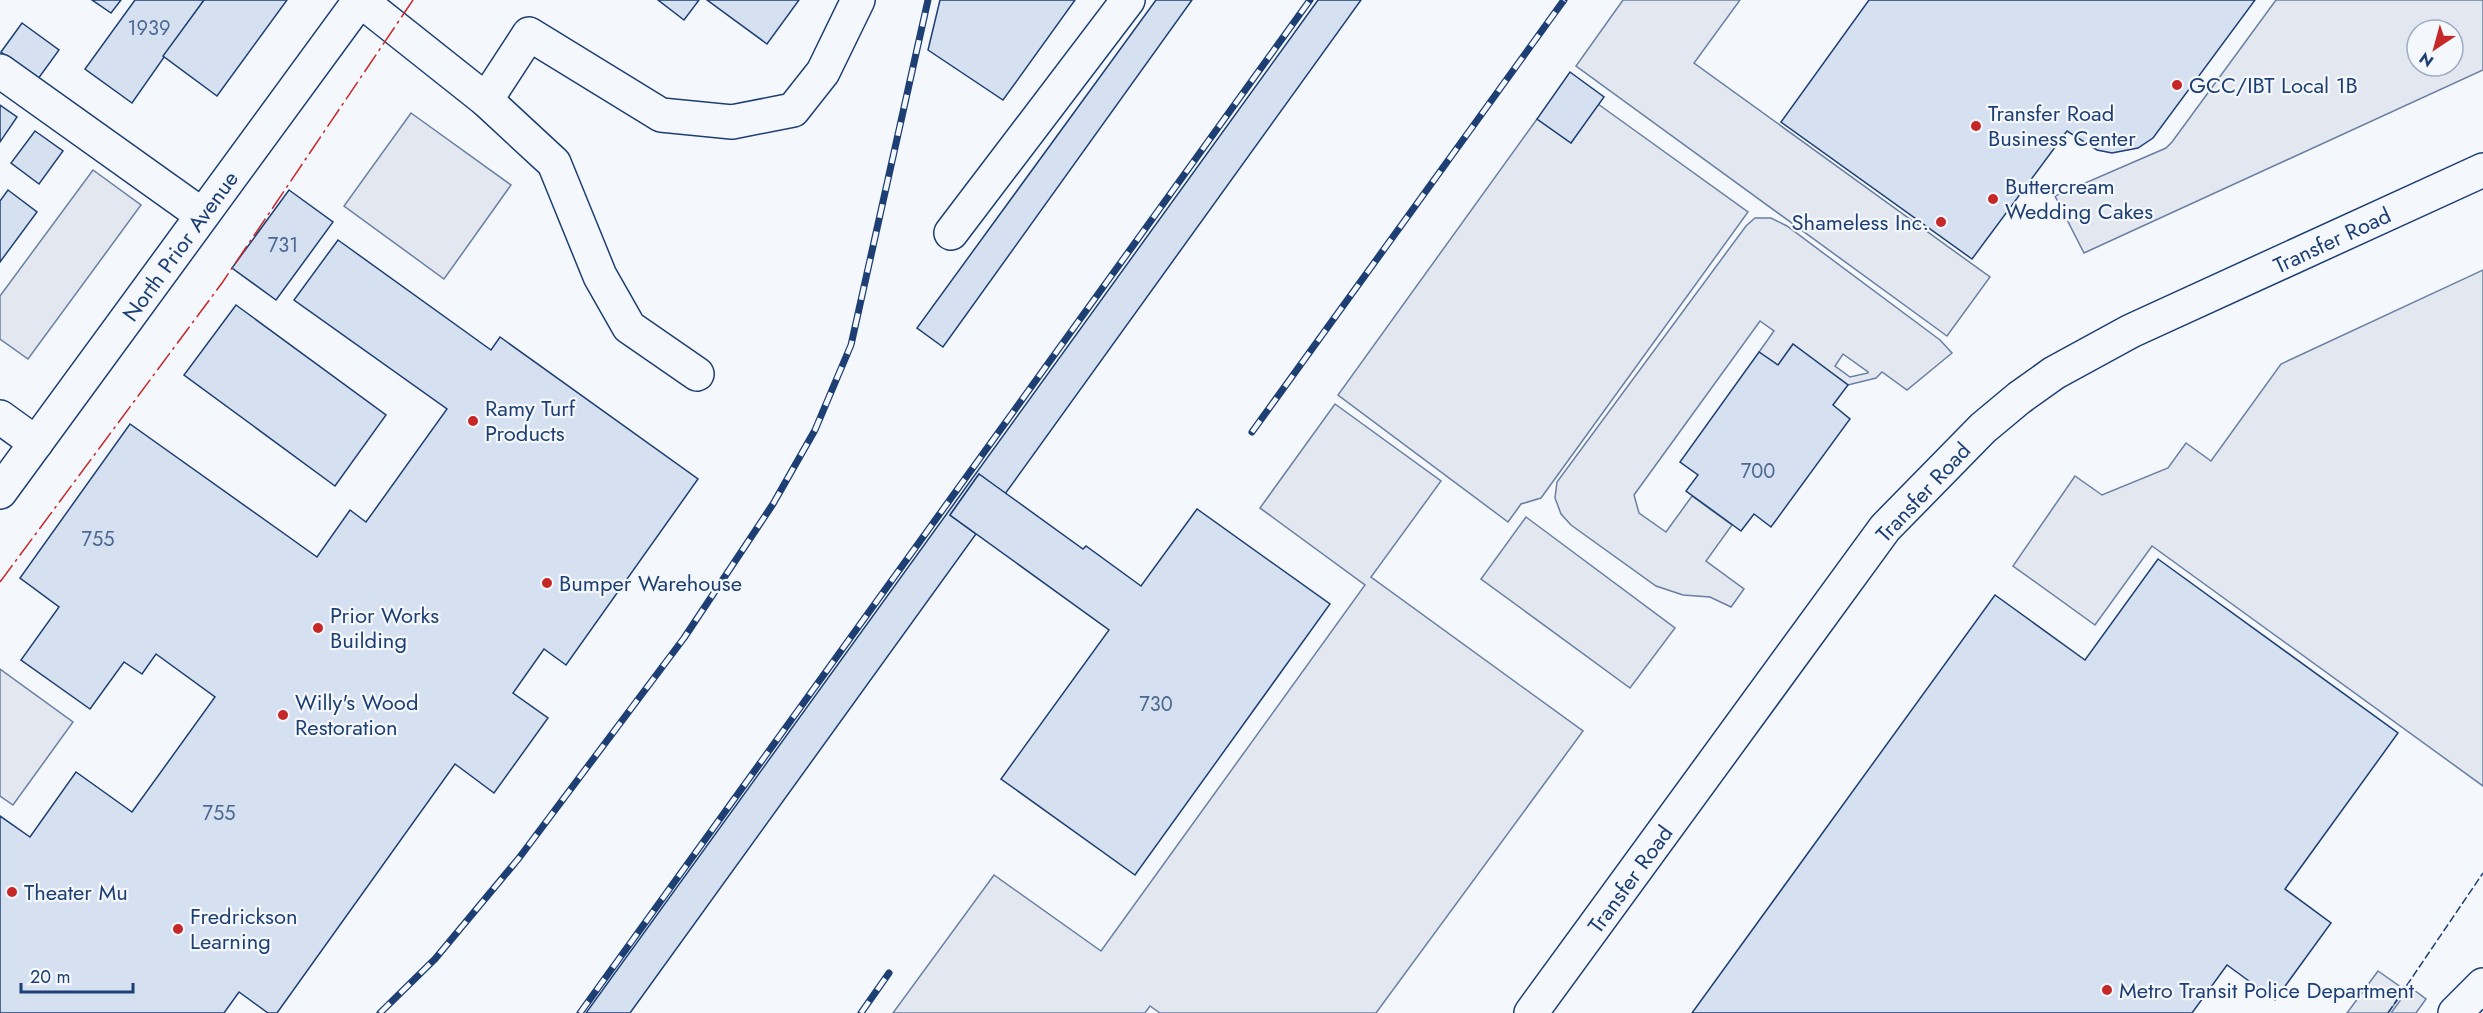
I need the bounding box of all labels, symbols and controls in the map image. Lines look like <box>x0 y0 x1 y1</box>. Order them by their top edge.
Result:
house number: 1939 <box>128 14 170 43</box>
north arrow <box>2405 18 2465 78</box>
text: N <box>2415 47 2438 73</box>
place label: GCC/IBT Local 1B <box>2189 69 2358 101</box>
marker: GCC/IBT Local 1B <box>2170 78 2184 92</box>
place label: Transfer Road Business Center <box>1988 97 2136 154</box>
marker: Transfer Road Business Center <box>1969 119 1983 133</box>
street label: North Prior Avenue <box>114 164 246 328</box>
place label: Buttercream Wedding Cakes <box>2005 170 2153 227</box>
marker: Buttercream Wedding Cakes <box>1986 192 2000 206</box>
street label: Transfer Road <box>2268 199 2396 281</box>
place label: Shameless Inc. <box>1792 206 1929 238</box>
marker: Shameless Inc. <box>1934 215 1948 229</box>
house number: 731 <box>268 231 298 260</box>
place label: Ramy Turf Products <box>485 392 576 449</box>
marker: Ramy Turf Products <box>466 414 480 428</box>
street label: Transfer Road <box>1868 435 1978 549</box>
house number: 700 <box>1741 457 1775 486</box>
house number: 755 <box>81 525 115 554</box>
place label: Bumper Warehouse <box>559 567 742 599</box>
marker: Bumper Warehouse <box>540 576 554 590</box>
place label: Prior Works Building <box>330 599 439 656</box>
marker: Prior Works Building <box>311 621 325 635</box>
place label: Willy's Wood Restoration <box>295 686 418 743</box>
house number: 730 <box>1139 690 1173 719</box>
marker: Willy's Wood Restoration <box>276 708 290 722</box>
house number: 755 <box>202 799 236 828</box>
street label: Transfer Road <box>1580 819 1680 939</box>
place label: Theater Mu <box>24 876 128 908</box>
marker: Theater Mu <box>5 885 19 899</box>
place label: Fredrickson Learning <box>190 900 298 957</box>
marker: Fredrickson Learning <box>171 922 185 936</box>
scale bar <box>21 956 134 994</box>
text: 20 m <box>30 964 70 990</box>
place label: Metro Transit Police Department <box>2119 974 2415 1006</box>
marker: Metro Transit Police Department <box>2100 983 2114 997</box>

